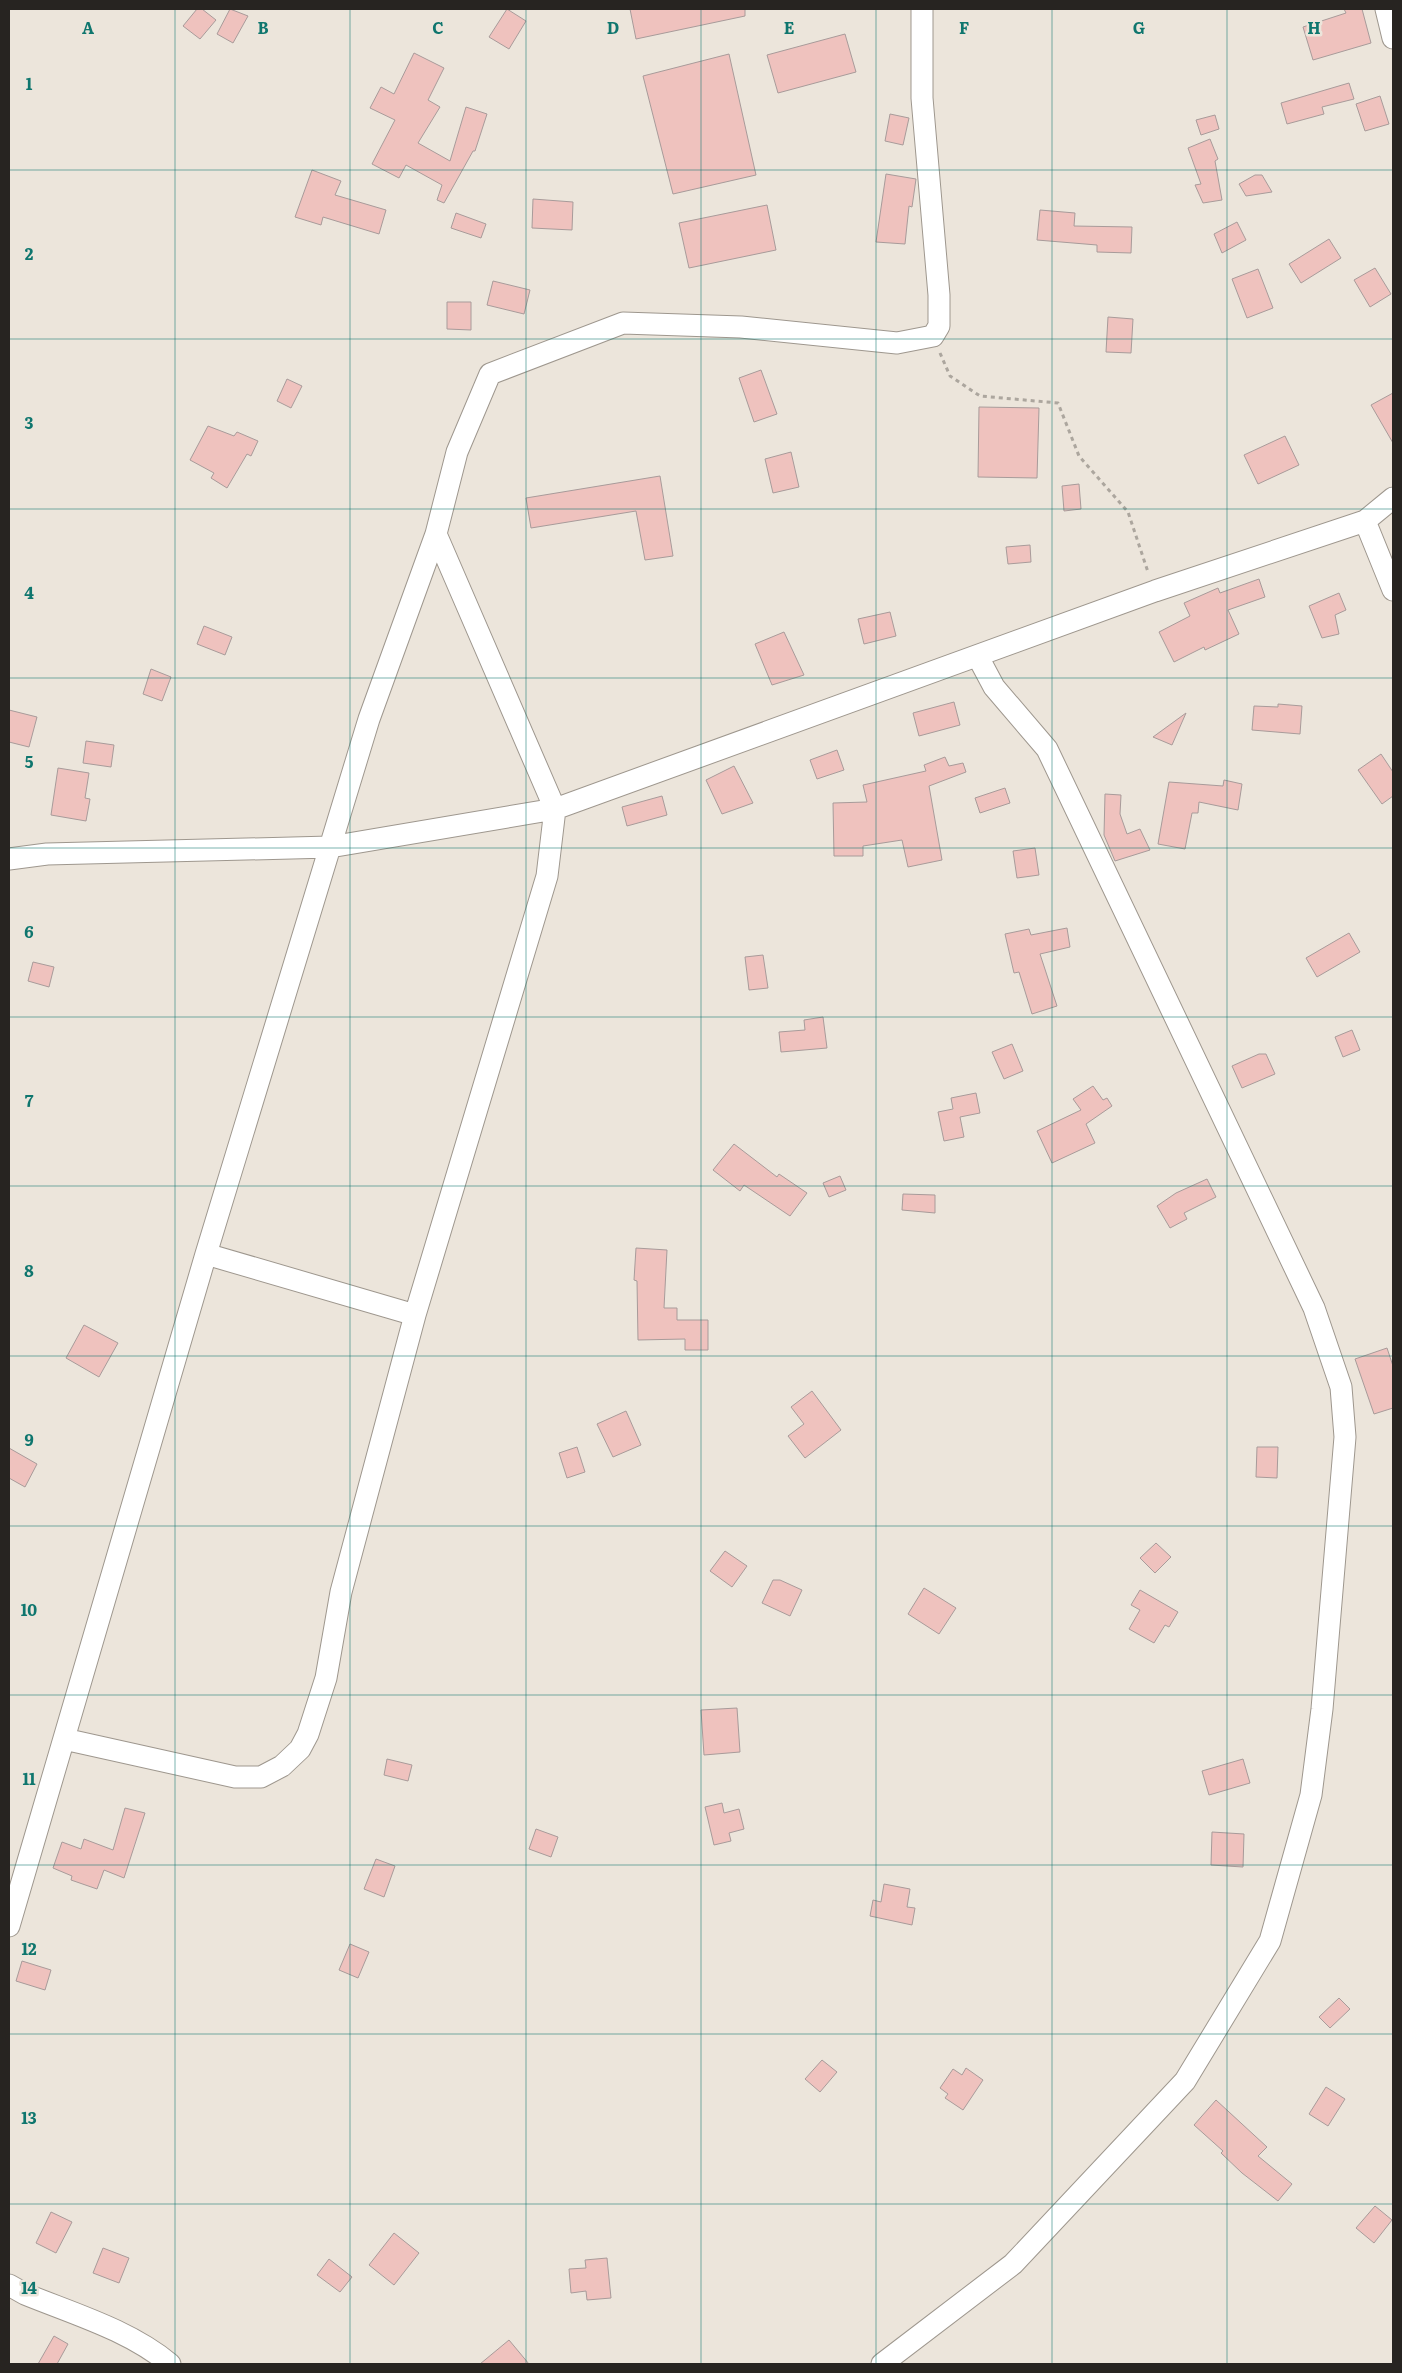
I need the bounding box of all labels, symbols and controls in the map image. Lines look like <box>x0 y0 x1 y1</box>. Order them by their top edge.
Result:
text: A <box>82 15 94 39</box>
text: B <box>257 15 269 39</box>
text: C <box>432 15 444 39</box>
text: D <box>607 15 619 39</box>
text: E <box>784 15 795 39</box>
text: F <box>959 15 969 39</box>
text: G <box>1133 15 1145 39</box>
text: H <box>1307 15 1321 39</box>
text: 1 <box>26 71 33 95</box>
text: 2 <box>25 241 34 265</box>
text: 3 <box>25 410 34 434</box>
text: 4 <box>24 580 34 604</box>
text: 5 <box>25 749 34 773</box>
text: 6 <box>24 919 34 943</box>
text: 7 <box>25 1088 34 1112</box>
text: 8 <box>24 1258 34 1282</box>
text: 9 <box>24 1427 34 1451</box>
text: 10 <box>21 1597 37 1621</box>
text: 11 <box>22 1766 36 1790</box>
text: 12 <box>21 1936 37 1960</box>
text: 13 <box>21 2105 37 2129</box>
text: 14 <box>21 2275 37 2299</box>

